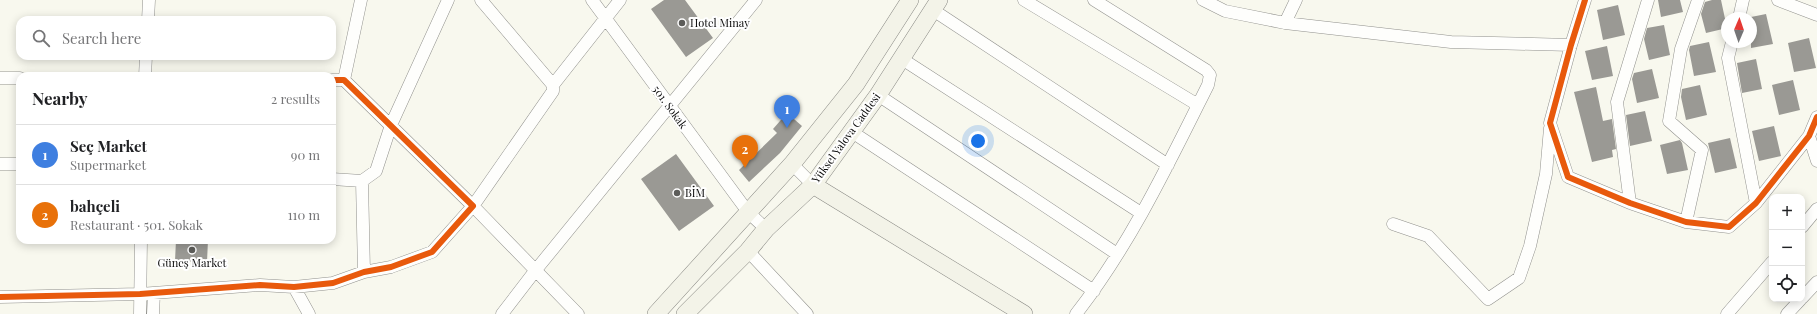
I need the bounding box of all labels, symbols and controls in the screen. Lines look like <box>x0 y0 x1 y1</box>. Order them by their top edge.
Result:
north arrow <box>1721 12 1757 48</box>
place label: Hotel Minay <box>690 15 750 30</box>
search box <box>16 16 336 60</box>
marker: Hotel Minay <box>677 18 687 28</box>
icon: search <box>30 27 52 49</box>
text: Search here <box>62 28 141 48</box>
street label: 501. Sokak <box>650 82 691 131</box>
text: Nearby <box>32 87 87 109</box>
text: 2 results <box>271 90 320 107</box>
street label: Yüksel Yalova Caddesi <box>807 90 883 187</box>
pin: 1 <box>774 95 800 128</box>
your location <box>968 131 988 151</box>
pin: 2 <box>732 135 758 168</box>
text: Seç Market <box>70 136 147 156</box>
text: 1 <box>43 146 47 163</box>
text: 90 m <box>291 146 320 163</box>
text: Supermarket <box>70 156 146 173</box>
place label: BİM <box>685 185 706 200</box>
marker: BİM <box>672 188 682 198</box>
map controls <box>1769 194 1805 302</box>
button: + <box>1769 194 1805 230</box>
text: bahçeli <box>70 196 120 216</box>
text: 2 <box>42 206 48 223</box>
text: 110 m <box>288 206 320 223</box>
text: Restaurant · 501. Sokak <box>70 216 203 233</box>
button: − <box>1769 230 1805 266</box>
marker: Güneş Market <box>187 245 197 255</box>
place label: Güneş Market <box>158 255 227 270</box>
button: locate <box>1769 266 1805 302</box>

